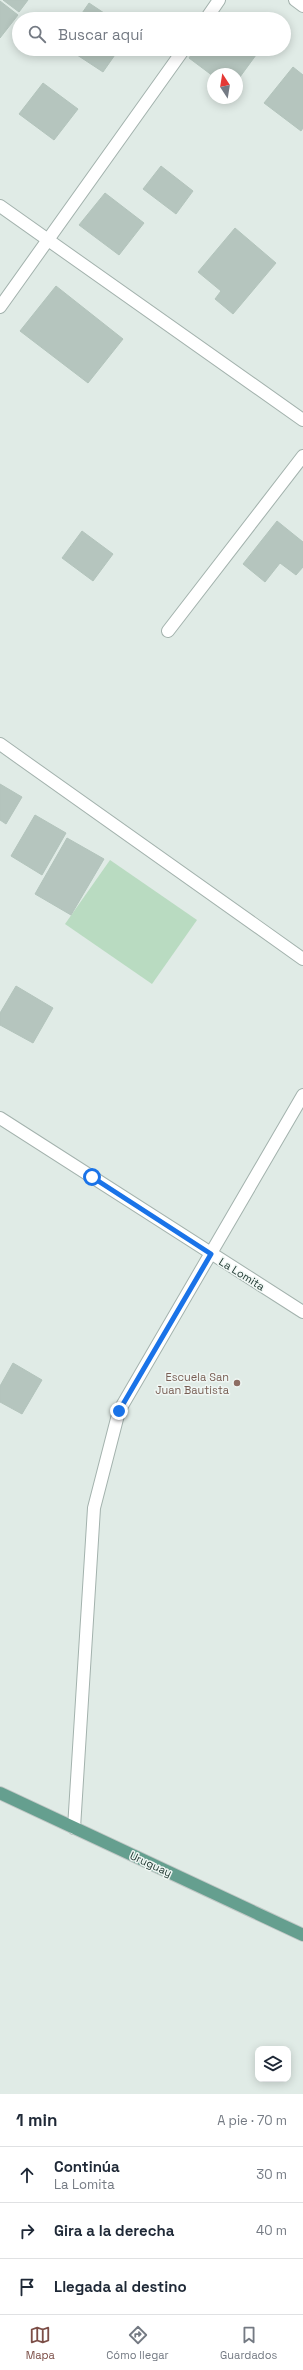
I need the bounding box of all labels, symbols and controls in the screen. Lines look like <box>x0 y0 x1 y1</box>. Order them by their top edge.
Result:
search box <box>12 12 291 56</box>
icon: search <box>26 23 48 45</box>
text: Buscar aquí <box>58 25 143 44</box>
north arrow <box>207 68 243 104</box>
route start <box>83 1168 101 1186</box>
street label: La Lomita <box>216 1254 268 1294</box>
place label: Escuela San Juan Bautista <box>155 1370 230 1397</box>
marker: Escuela San Juan Bautista <box>232 1378 242 1388</box>
route end <box>110 1402 128 1420</box>
street label: Uruguay <box>128 1848 174 1880</box>
map controls <box>255 2046 291 2082</box>
button: layers <box>255 2046 291 2082</box>
text: 1 min <box>16 2109 58 2131</box>
text: A pie · 70 m <box>217 2112 287 2129</box>
text: Continúa <box>54 2157 120 2176</box>
icon: ahead <box>16 2164 38 2186</box>
text: 30 m <box>256 2166 287 2183</box>
text: La Lomita <box>54 2176 115 2193</box>
icon: right <box>16 2220 38 2242</box>
text: Gira a la derecha <box>54 2221 174 2240</box>
text: 40 m <box>256 2222 287 2239</box>
icon: arrive <box>16 2276 38 2298</box>
text: Llegada al destino <box>54 2277 187 2296</box>
tab: Mapa <box>26 2324 55 2362</box>
tab: Cómo llegar <box>106 2324 169 2362</box>
tab: Guardados <box>220 2324 277 2362</box>

